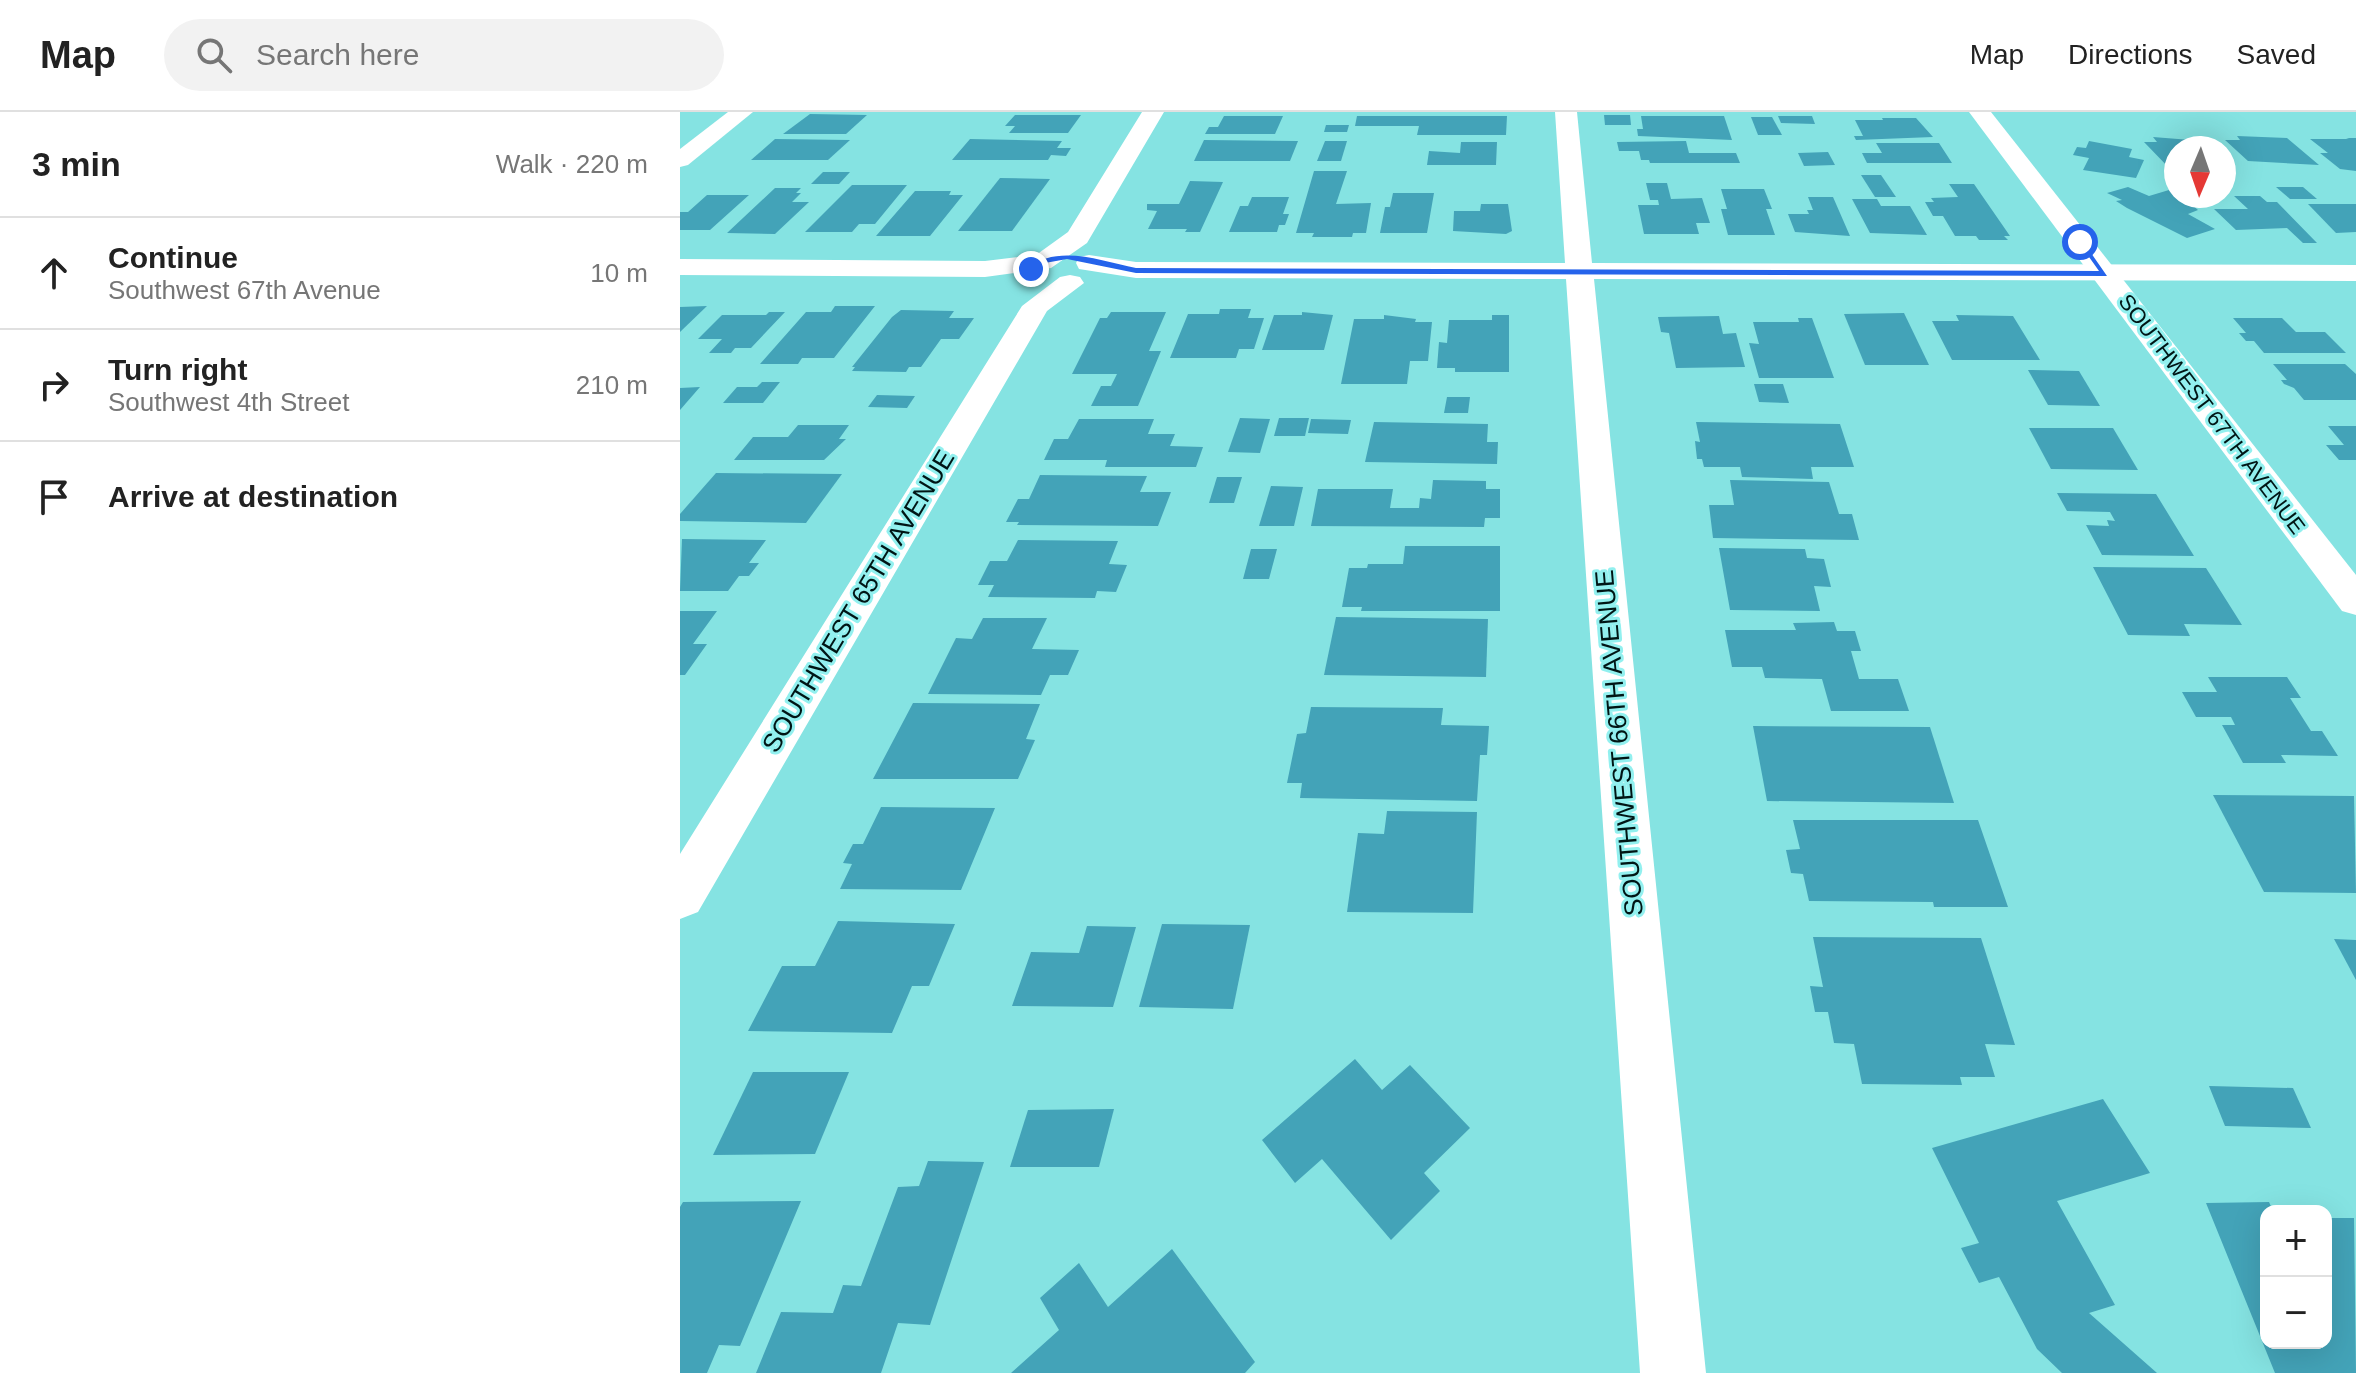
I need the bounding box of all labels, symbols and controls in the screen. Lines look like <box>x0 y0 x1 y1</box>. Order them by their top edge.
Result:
search box <box>164 19 724 91</box>
icon: search <box>192 33 236 77</box>
text: Map <box>40 34 116 76</box>
text: Search here <box>256 38 419 71</box>
text: Map <box>1970 39 2024 70</box>
text: Directions <box>2068 39 2193 70</box>
text: Saved <box>2237 39 2316 70</box>
north arrow <box>2164 136 2236 208</box>
text: 3 min <box>32 145 121 183</box>
text: Walk · 220 m <box>496 149 648 179</box>
route start <box>2062 224 2098 260</box>
text: Continue <box>108 241 238 274</box>
icon: ahead <box>32 251 76 295</box>
route end <box>1013 251 1049 287</box>
text: 10 m <box>590 258 648 288</box>
text: Southwest 67th Avenue <box>108 275 381 305</box>
street label: SOUTHWEST 67TH AVENUE <box>2114 289 2310 539</box>
text: Turn right <box>108 353 247 386</box>
icon: right <box>32 363 76 407</box>
text: 210 m <box>576 370 648 400</box>
text: Southwest 4th Street <box>108 387 349 417</box>
street label: SOUTHWEST 65TH AVENUE <box>756 444 960 758</box>
icon: arrive <box>32 475 76 519</box>
text: Arrive at destination <box>108 480 398 513</box>
street label: SOUTHWEST 66TH AVENUE <box>1589 569 1649 917</box>
map controls <box>2260 1205 2332 1349</box>
button: + <box>2260 1205 2332 1277</box>
button: − <box>2260 1277 2332 1349</box>

